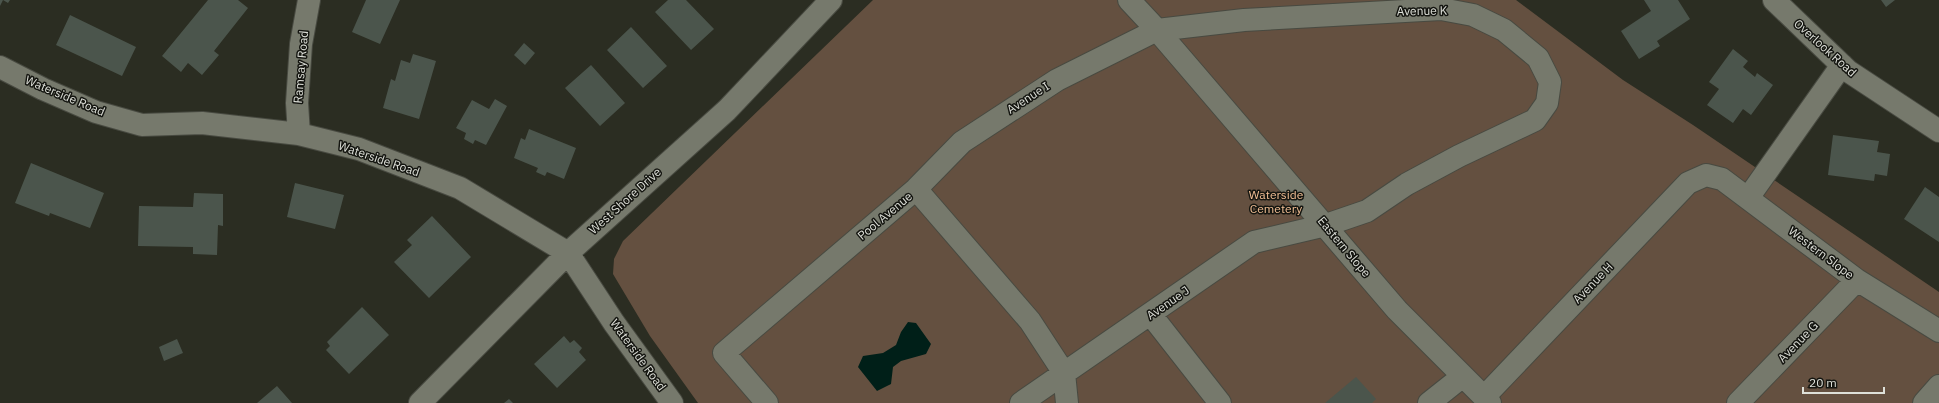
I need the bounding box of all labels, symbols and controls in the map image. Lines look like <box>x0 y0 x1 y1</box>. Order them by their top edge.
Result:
street label: Avenue K <box>1397 3 1448 18</box>
street label: Overlook Road <box>1791 16 1860 80</box>
street label: Ramsay Road <box>290 30 311 104</box>
street label: Waterside Road <box>23 72 107 119</box>
street label: Avenue I <box>1004 78 1052 117</box>
street label: Waterside Road <box>337 138 422 179</box>
street label: West Shore Drive <box>585 164 664 237</box>
park label: Waterside Cemetery <box>1249 187 1304 216</box>
street label: Pool Avenue <box>854 188 915 243</box>
street label: Eastern Slope <box>1315 213 1374 280</box>
street label: Western Slope <box>1786 223 1857 282</box>
street label: Avenue H <box>1569 259 1616 306</box>
street label: Avenue J <box>1143 282 1192 323</box>
street label: Waterside Road <box>607 316 669 393</box>
street label: Avenue G <box>1774 318 1821 365</box>
scale bar <box>1803 369 1884 395</box>
text: 20 m <box>1809 375 1837 390</box>

